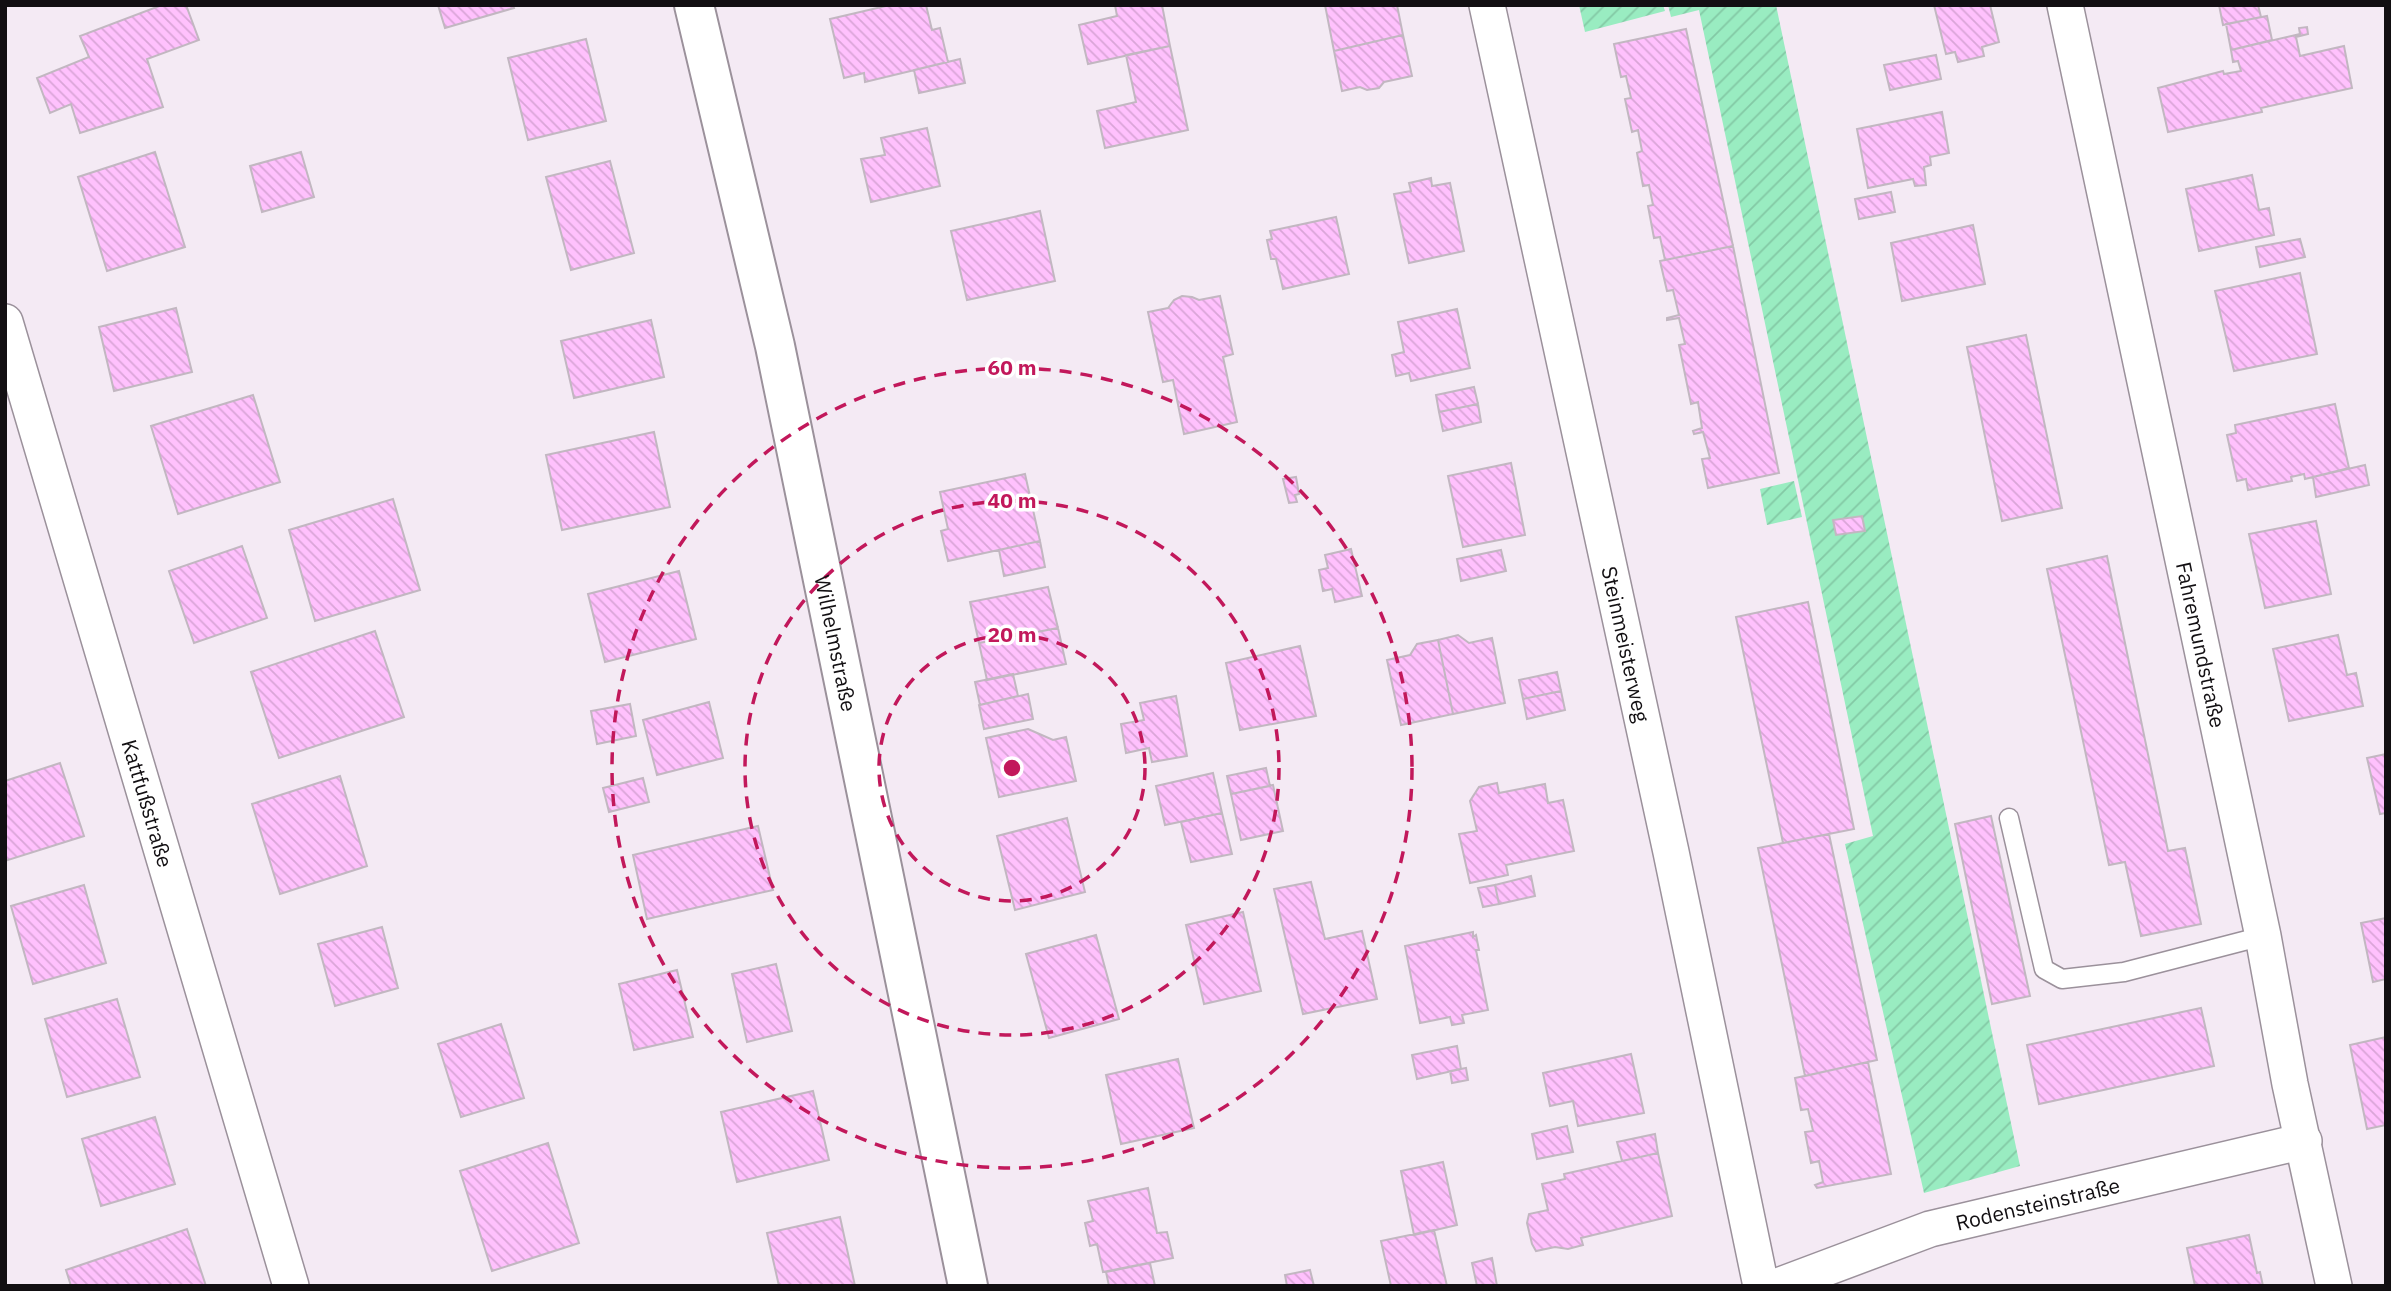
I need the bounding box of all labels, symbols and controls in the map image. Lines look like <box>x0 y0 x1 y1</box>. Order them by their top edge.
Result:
text: 60 m <box>988 353 1036 381</box>
text: 40 m <box>988 486 1036 514</box>
street label: Fahremundstraße <box>2170 559 2232 730</box>
street label: Steinmeisterweg <box>1595 564 1656 725</box>
street label: Wilhelmstraße <box>808 573 864 714</box>
text: 20 m <box>988 620 1036 648</box>
street label: Kattfußstraße <box>116 736 180 871</box>
centre of rings <box>1000 756 1024 780</box>
street label: Rodensteinstraße <box>1953 1171 2123 1237</box>

